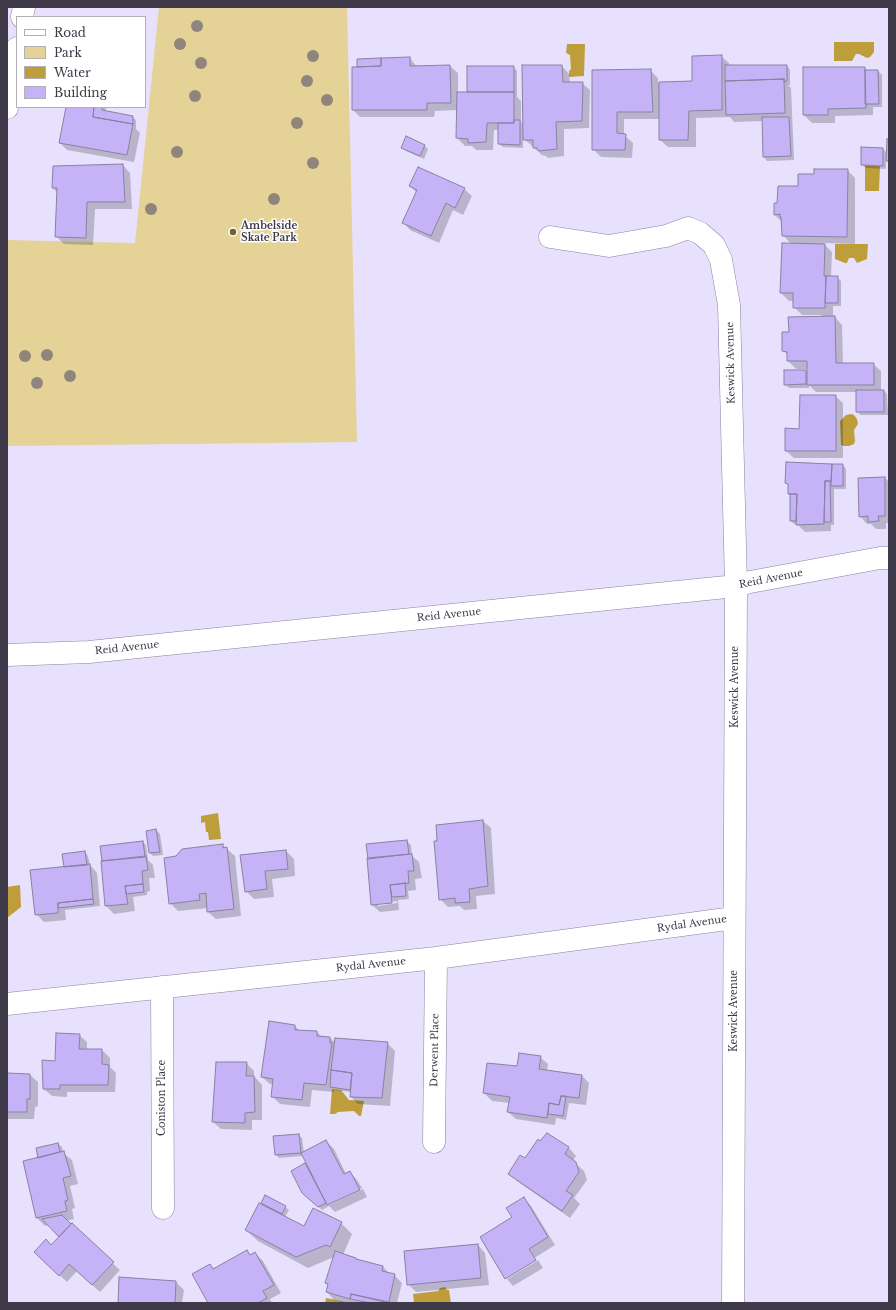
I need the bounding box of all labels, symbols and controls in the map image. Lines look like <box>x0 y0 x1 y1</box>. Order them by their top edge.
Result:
legend <box>16 16 146 108</box>
text: Road <box>54 25 86 40</box>
text: Park <box>54 45 82 60</box>
text: Water <box>54 65 91 80</box>
text: Building <box>54 85 107 100</box>
place label: Ambelside Skate Park <box>241 220 297 244</box>
marker: Ambelside Skate Park <box>228 227 238 237</box>
street label: Keswick Avenue <box>724 322 738 404</box>
street label: Reid Avenue <box>738 567 804 591</box>
street label: Reid Avenue <box>416 606 482 624</box>
street label: Reid Avenue <box>94 639 160 657</box>
street label: Keswick Avenue <box>729 646 741 728</box>
street label: Rydal Avenue <box>656 913 728 935</box>
street label: Rydal Avenue <box>335 955 407 975</box>
street label: Keswick Avenue <box>728 970 740 1052</box>
street label: Derwent Place <box>428 1013 442 1087</box>
street label: Coniston Place <box>156 1060 168 1136</box>

